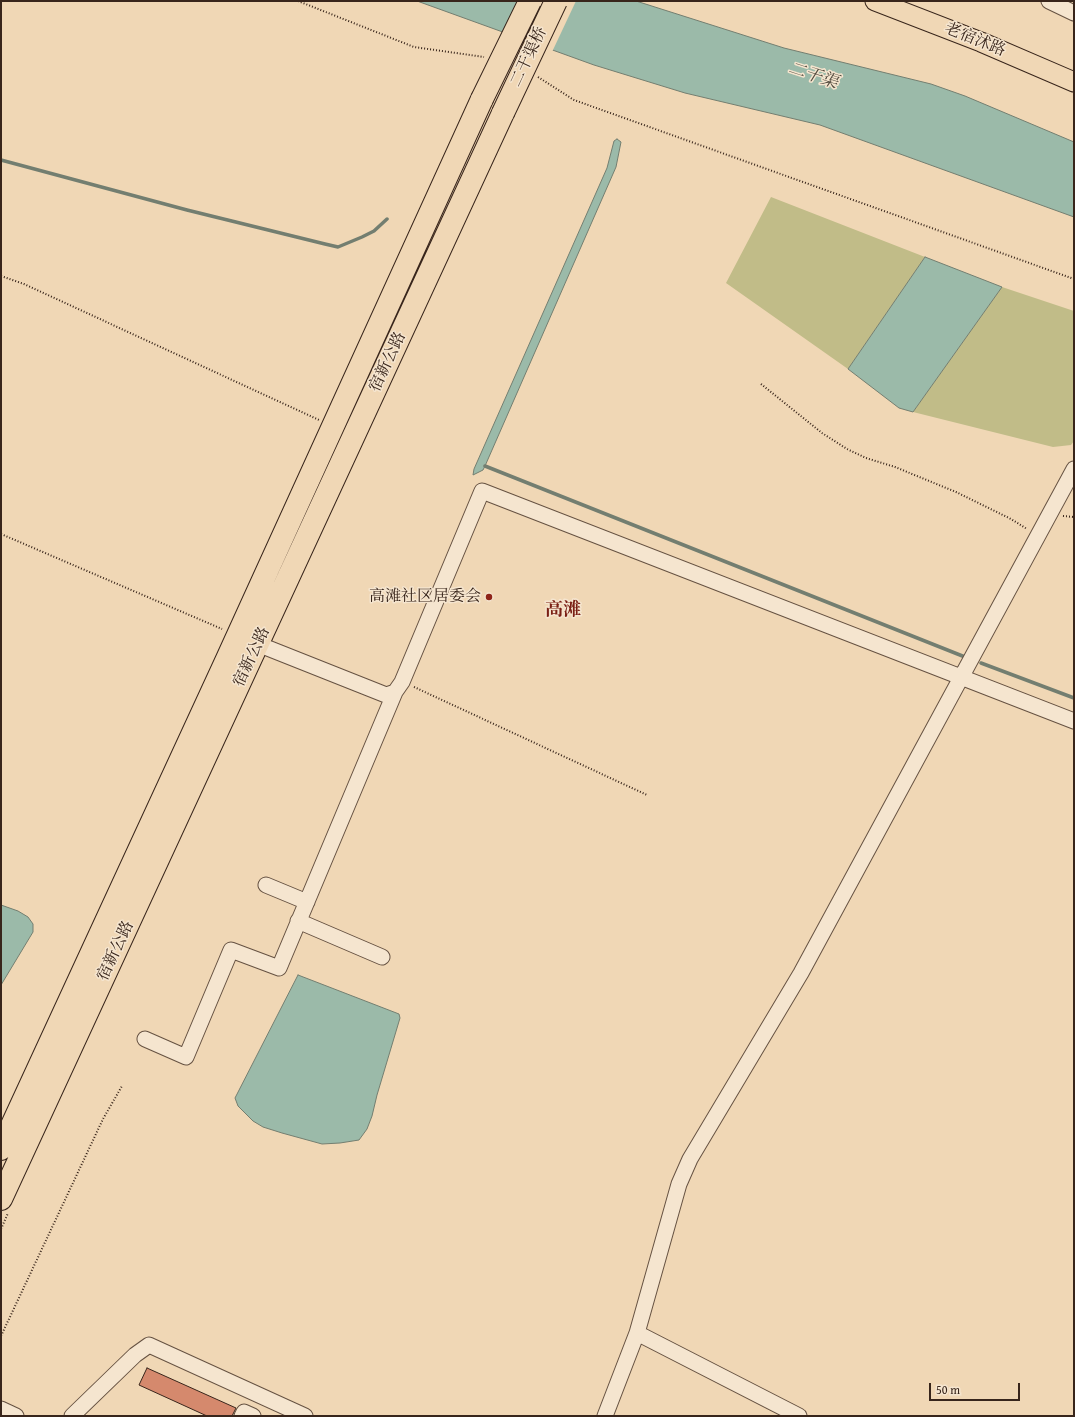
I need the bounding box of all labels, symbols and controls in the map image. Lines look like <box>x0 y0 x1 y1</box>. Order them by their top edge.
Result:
street label: 老宿沭路 <box>942 19 1008 61</box>
street label: 二干渠桥 <box>507 24 551 90</box>
water label: 二干渠 <box>786 58 840 94</box>
street label: 宿新公路 <box>366 329 410 395</box>
place label: 高滩社区居委会 <box>369 587 481 607</box>
marker: 高滩社区居委会 <box>484 592 494 602</box>
district label: 高滩 <box>545 599 581 621</box>
street label: 宿新公路 <box>230 624 274 690</box>
street label: 宿新公路 <box>94 918 138 984</box>
scale bar <box>931 1375 1022 1401</box>
text: 50 m <box>936 1381 960 1398</box>

